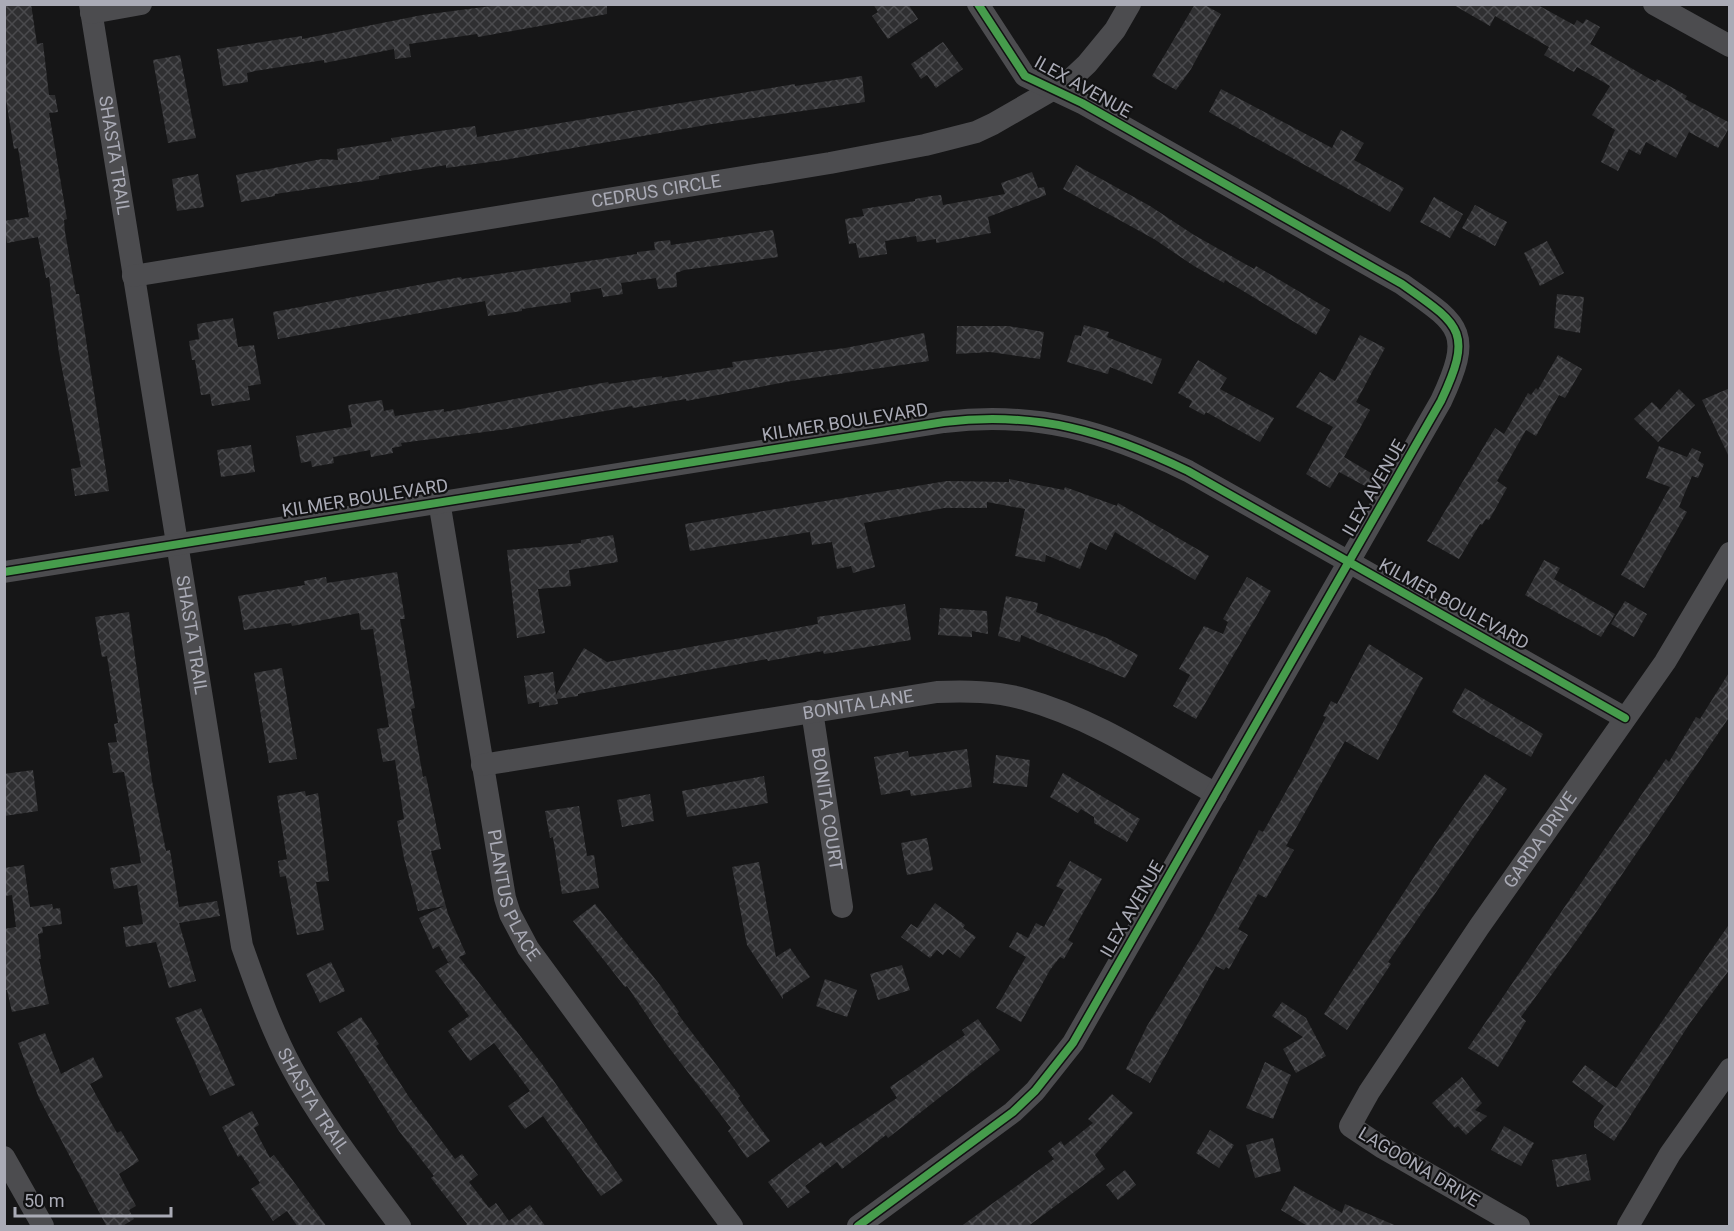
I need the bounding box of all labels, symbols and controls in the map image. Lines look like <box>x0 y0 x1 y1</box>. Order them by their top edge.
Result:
street label: ILEX AVENUE <box>1031 51 1136 122</box>
street label: SHASTA TRAIL <box>95 94 135 216</box>
street label: CEDRUS CIRCLE <box>590 170 722 212</box>
street label: KILMER BOULEVARD <box>760 398 930 445</box>
street label: ILEX AVENUE <box>1337 436 1410 540</box>
street label: KILMER BOULEVARD <box>280 474 450 521</box>
street label: KILMER BOULEVARD <box>1376 554 1533 653</box>
street label: SHASTA TRAIL <box>172 574 212 696</box>
street label: BONITA LANE <box>801 685 915 723</box>
street label: BONITA COURT <box>808 746 847 872</box>
street label: GARDA DRIVE <box>1499 788 1581 892</box>
street label: PLANTUS PLACE <box>484 828 545 965</box>
street label: ILEX AVENUE <box>1095 857 1168 961</box>
street label: SHASTA TRAIL <box>273 1044 354 1158</box>
street label: LAGOONA DRIVE <box>1355 1122 1483 1211</box>
scale bar <box>15 1180 171 1218</box>
text: 50 m <box>24 1190 64 1211</box>

